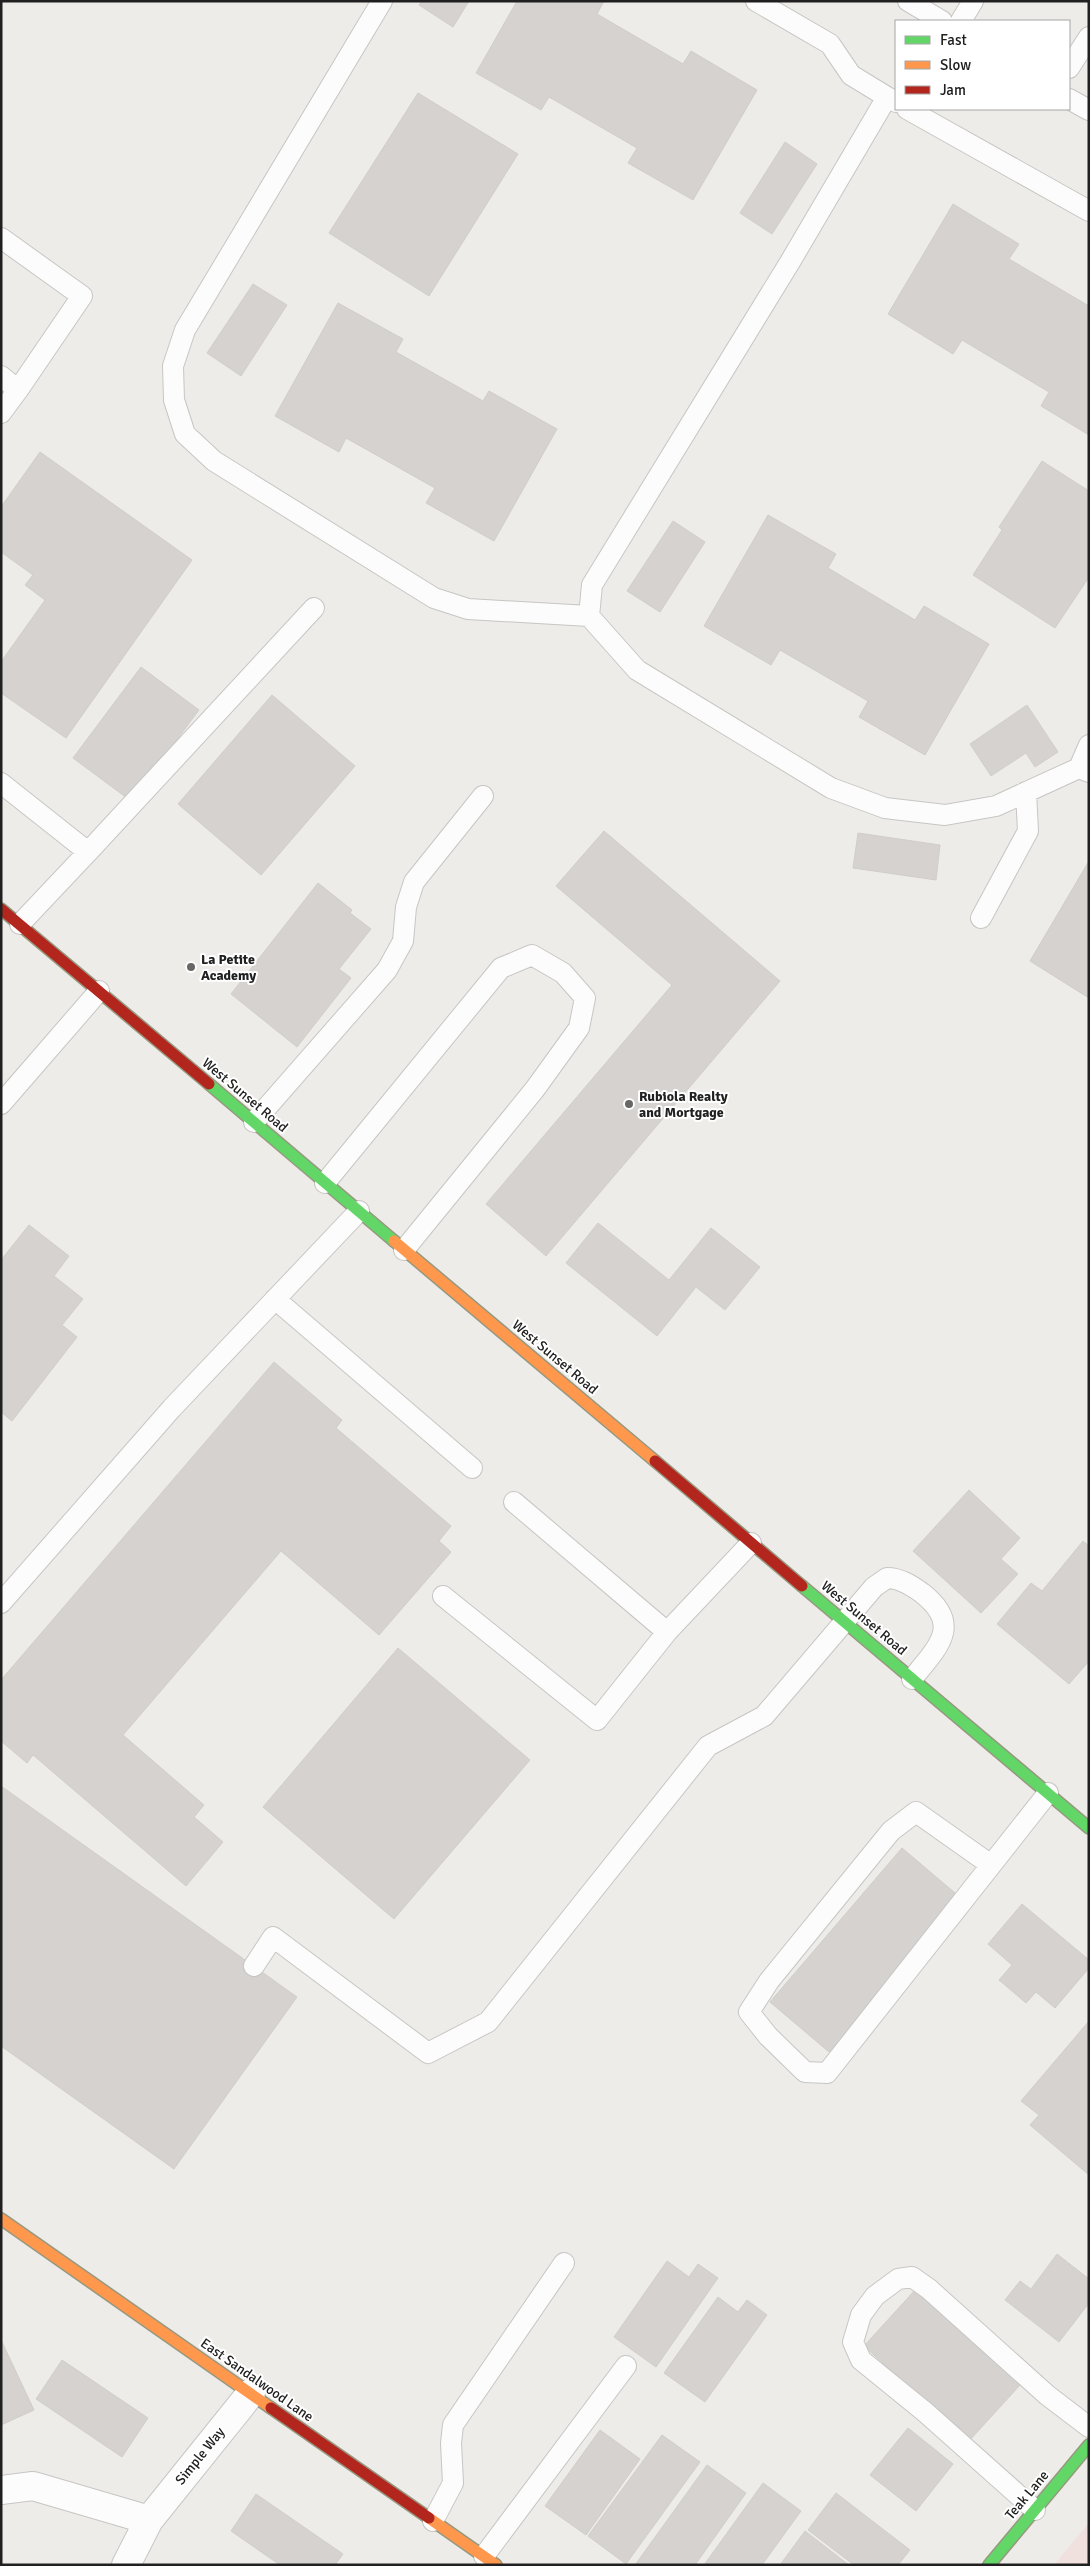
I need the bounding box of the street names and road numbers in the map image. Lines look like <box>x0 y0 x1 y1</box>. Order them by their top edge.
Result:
street label: West Sunset Road <box>199 1054 291 1136</box>
street label: West Sunset Road <box>509 1316 601 1398</box>
street label: West Sunset Road <box>818 1577 910 1659</box>
street label: East Sandalwood Lane <box>197 2335 317 2425</box>
street label: Simple Way <box>172 2423 229 2488</box>
street label: Teak Lane <box>1002 2467 1052 2523</box>

